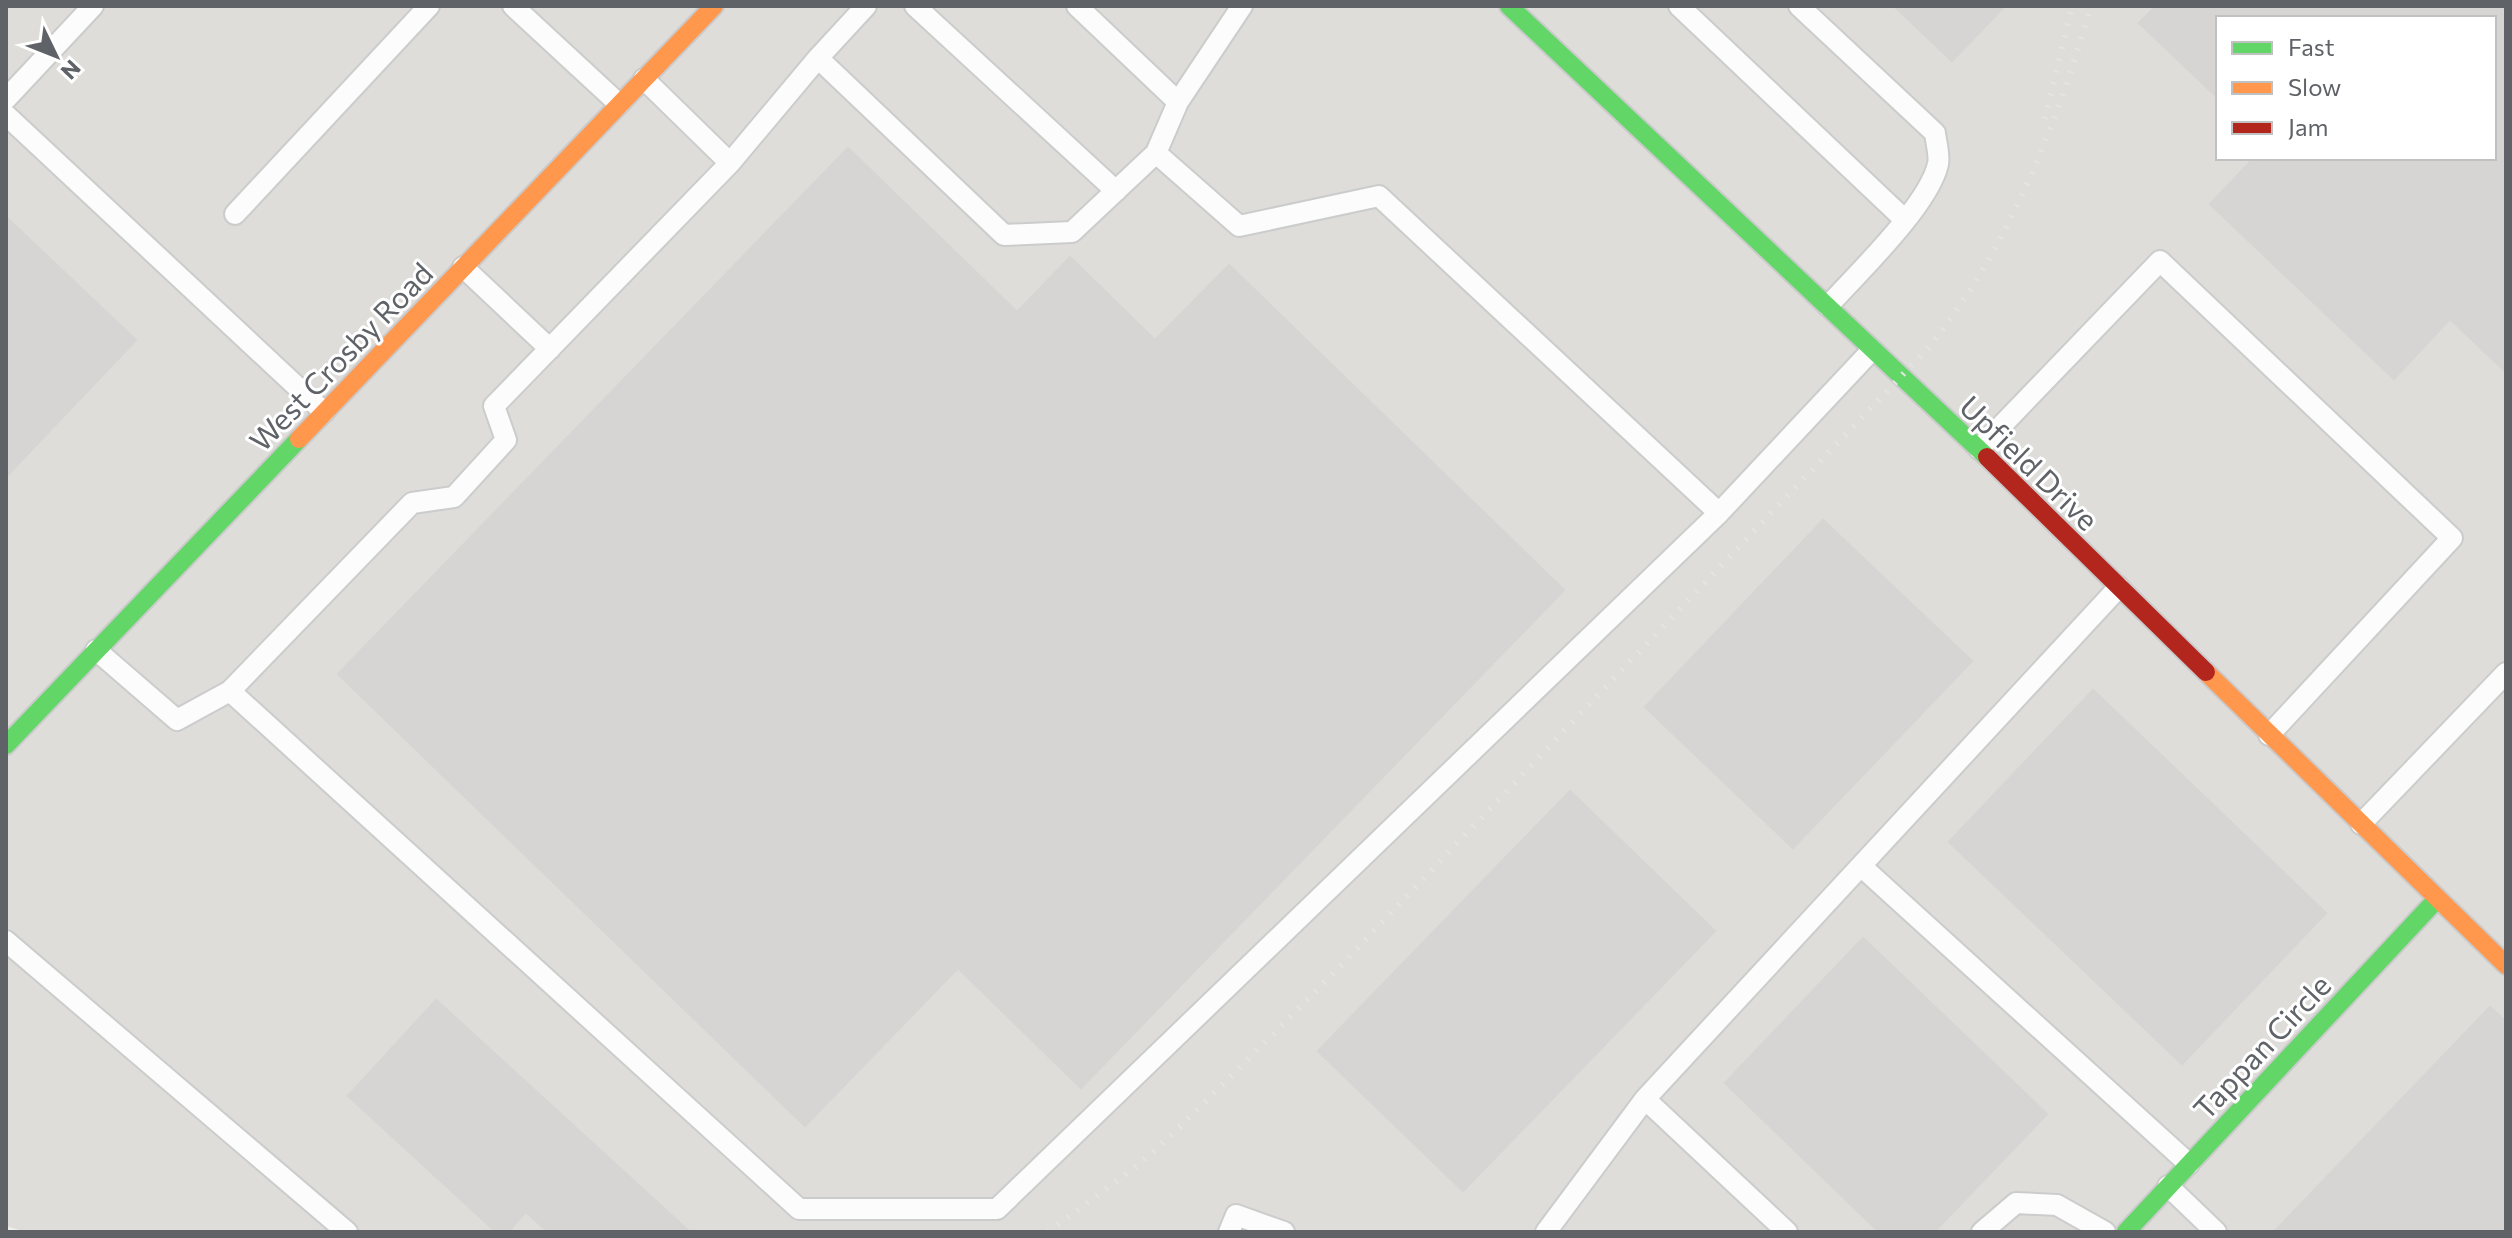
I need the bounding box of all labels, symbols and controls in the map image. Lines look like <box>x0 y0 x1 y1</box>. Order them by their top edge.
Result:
north arrow <box>16 16 96 96</box>
legend <box>2216 16 2496 160</box>
text: Fast <box>2288 32 2335 61</box>
text: N <box>55 55 86 85</box>
text: Slow <box>2288 72 2341 101</box>
text: Jam <box>2288 112 2328 141</box>
street label: West Crosby Road <box>241 254 439 458</box>
street label: Upfield Drive <box>1953 387 2107 537</box>
street label: Tappan Circle <box>2185 966 2337 1126</box>

